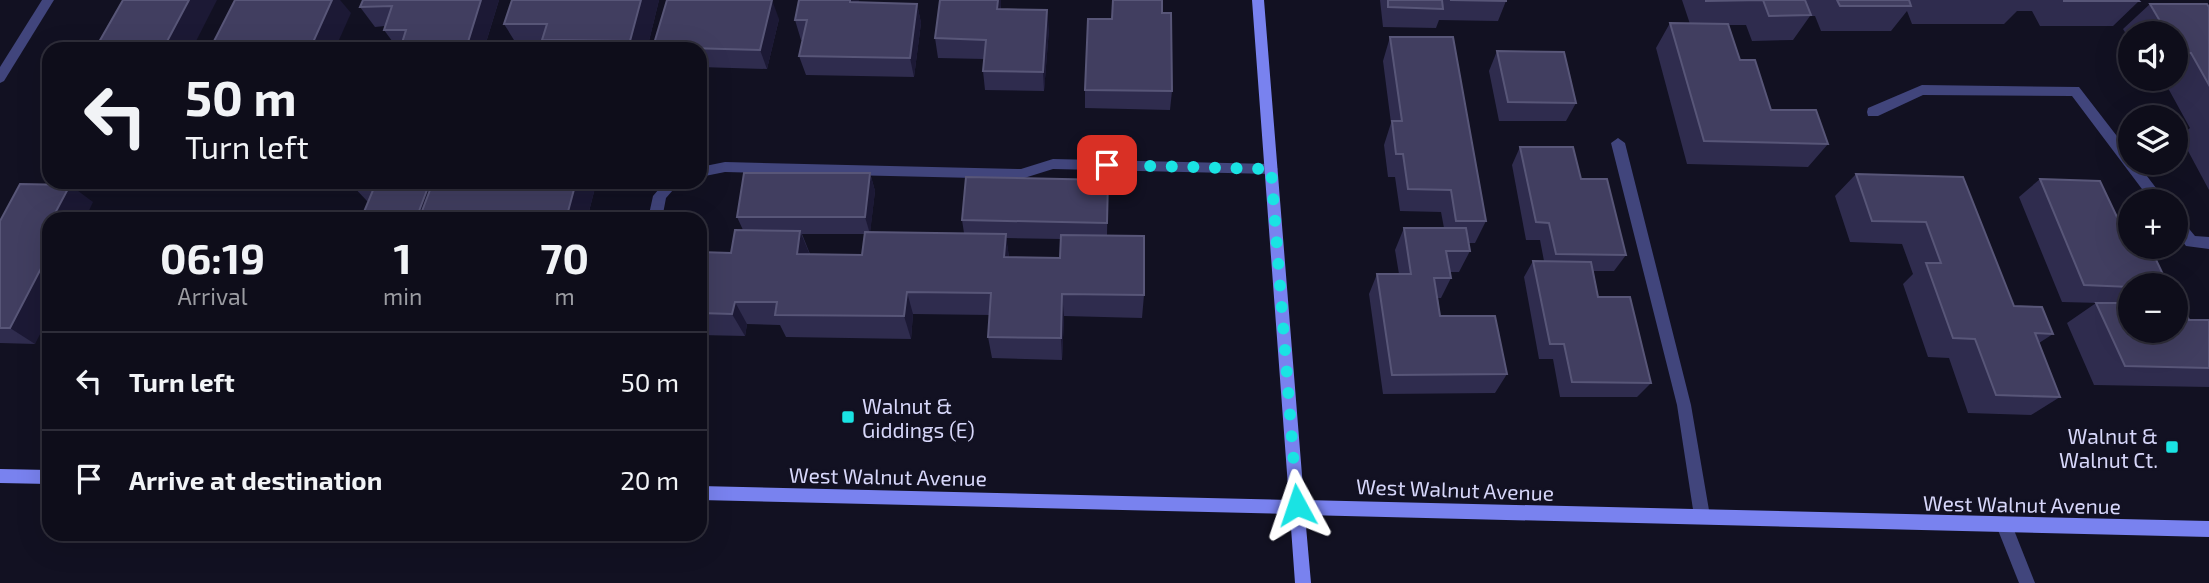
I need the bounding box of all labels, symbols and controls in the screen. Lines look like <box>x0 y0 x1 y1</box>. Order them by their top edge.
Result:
map controls <box>2118 21 2188 343</box>
button: sound <box>2118 21 2188 91</box>
text: 50 m <box>185 67 297 126</box>
icon: left <box>70 70 161 161</box>
button: layers <box>2118 105 2188 175</box>
text: Turn left <box>185 127 309 165</box>
pin <box>1077 135 1137 195</box>
icon: arrive <box>1088 146 1126 184</box>
button: + <box>2118 189 2188 259</box>
text: 06:19 <box>160 232 265 282</box>
text: 1 <box>394 232 412 282</box>
text: 70 <box>540 232 589 282</box>
button: − <box>2118 273 2188 343</box>
text: Arrival <box>178 282 248 310</box>
text: min <box>383 282 422 310</box>
text: m <box>555 282 575 310</box>
icon: left <box>70 362 108 400</box>
text: Turn left <box>129 366 235 397</box>
text: 50 m <box>621 366 679 397</box>
place label: Walnut & Giddings (E) <box>862 393 975 442</box>
marker: Walnut & Giddings (E) <box>840 409 856 425</box>
place label: Walnut & Walnut Ct. <box>2059 423 2158 472</box>
marker: Walnut & Walnut Ct. <box>2164 439 2180 455</box>
icon: arrive <box>70 460 108 498</box>
street label: West Walnut Avenue <box>789 462 987 490</box>
text: Arrive at destination <box>129 464 382 495</box>
text: 20 m <box>620 464 679 495</box>
position arrow <box>1260 468 1334 542</box>
street label: West Walnut Avenue <box>1356 473 1554 505</box>
street label: West Walnut Avenue <box>1923 490 2121 518</box>

